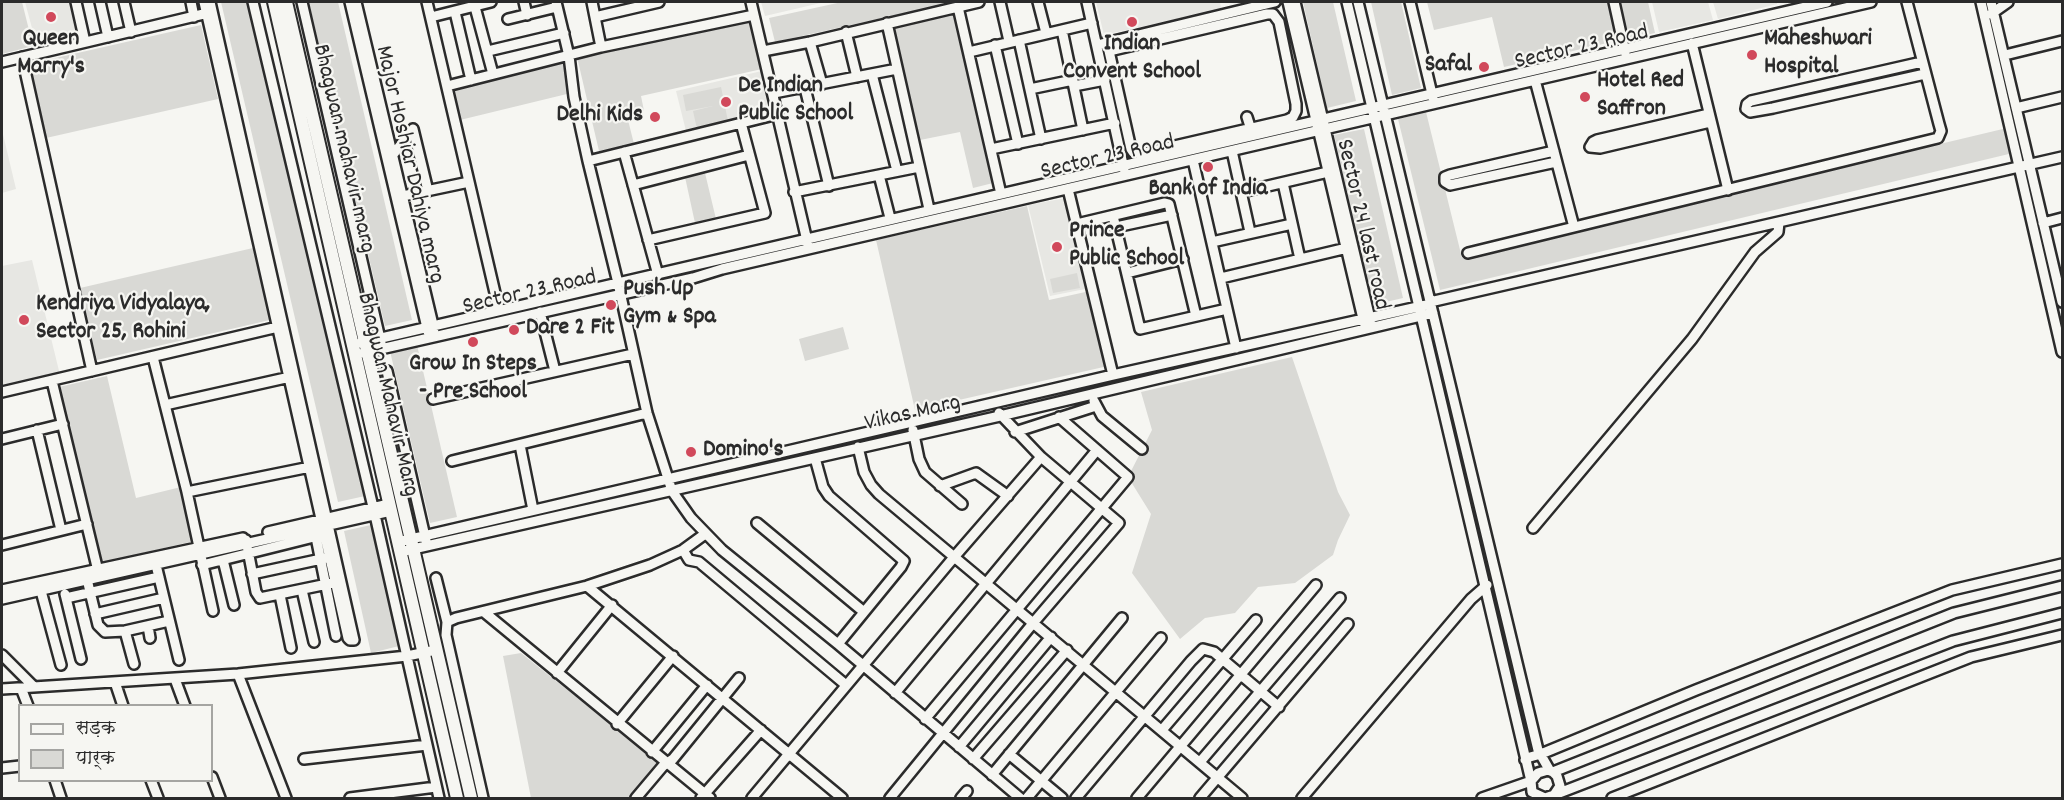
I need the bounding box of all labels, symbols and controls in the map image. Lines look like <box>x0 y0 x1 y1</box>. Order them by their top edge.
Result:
marker: Queen Marry's <box>44 10 58 24</box>
marker: Indian Convent School <box>1125 15 1139 29</box>
street label: Sector 23 Road <box>1512 20 1652 78</box>
place label: Queen Marry's <box>17 27 85 83</box>
place label: Maheshwari Hospital <box>1764 27 1872 83</box>
place label: Indian Convent School <box>1063 32 1201 88</box>
street label: Bhagwan mahavir marg <box>304 42 380 256</box>
street label: Major Hoshiar Dahiya marg <box>367 43 449 287</box>
marker: Maheshwari Hospital <box>1745 48 1759 62</box>
place label: Safal <box>1425 53 1472 81</box>
marker: Safal <box>1477 60 1491 74</box>
place label: Hotel Red Saffron <box>1597 69 1684 125</box>
place label: De Indian Public School <box>738 74 853 130</box>
marker: Hotel Red Saffron <box>1578 90 1592 104</box>
marker: De Indian Public School <box>719 95 733 109</box>
place label: Delhi Kids <box>557 103 643 131</box>
marker: Delhi Kids <box>648 110 662 124</box>
street label: Sector 23 Road <box>1038 130 1178 188</box>
street label: Sector 24 last road <box>1327 137 1395 313</box>
marker: Bank of India <box>1201 160 1215 174</box>
place label: Bank of India <box>1148 177 1268 205</box>
place label: Prince Public School <box>1069 219 1184 275</box>
marker: Prince Public School <box>1050 240 1064 254</box>
street label: Sector 23 Road <box>460 265 600 323</box>
place label: Push Up Gym & Spa <box>623 277 716 333</box>
street label: Bhagwan Mahavir Marg <box>349 290 423 500</box>
place label: Kendriya Vidyalaya, Sector 25, Rohini <box>36 292 210 348</box>
marker: Push Up Gym & Spa <box>604 298 618 312</box>
marker: Kendriya Vidyalaya, Sector 25, Rohini <box>17 313 31 327</box>
place label: Dare 2 Fit <box>526 316 615 344</box>
marker: Dare 2 Fit <box>507 323 521 337</box>
marker: Grow In Steps - Pre School <box>466 335 480 349</box>
place label: Grow In Steps - Pre School <box>409 352 537 408</box>
street label: Vikas Marg <box>862 390 964 440</box>
place label: Domino's <box>703 438 784 466</box>
marker: Domino's <box>684 445 698 459</box>
legend <box>18 704 213 782</box>
text: सड़क <box>76 717 116 742</box>
text: पार्क <box>76 747 115 772</box>

